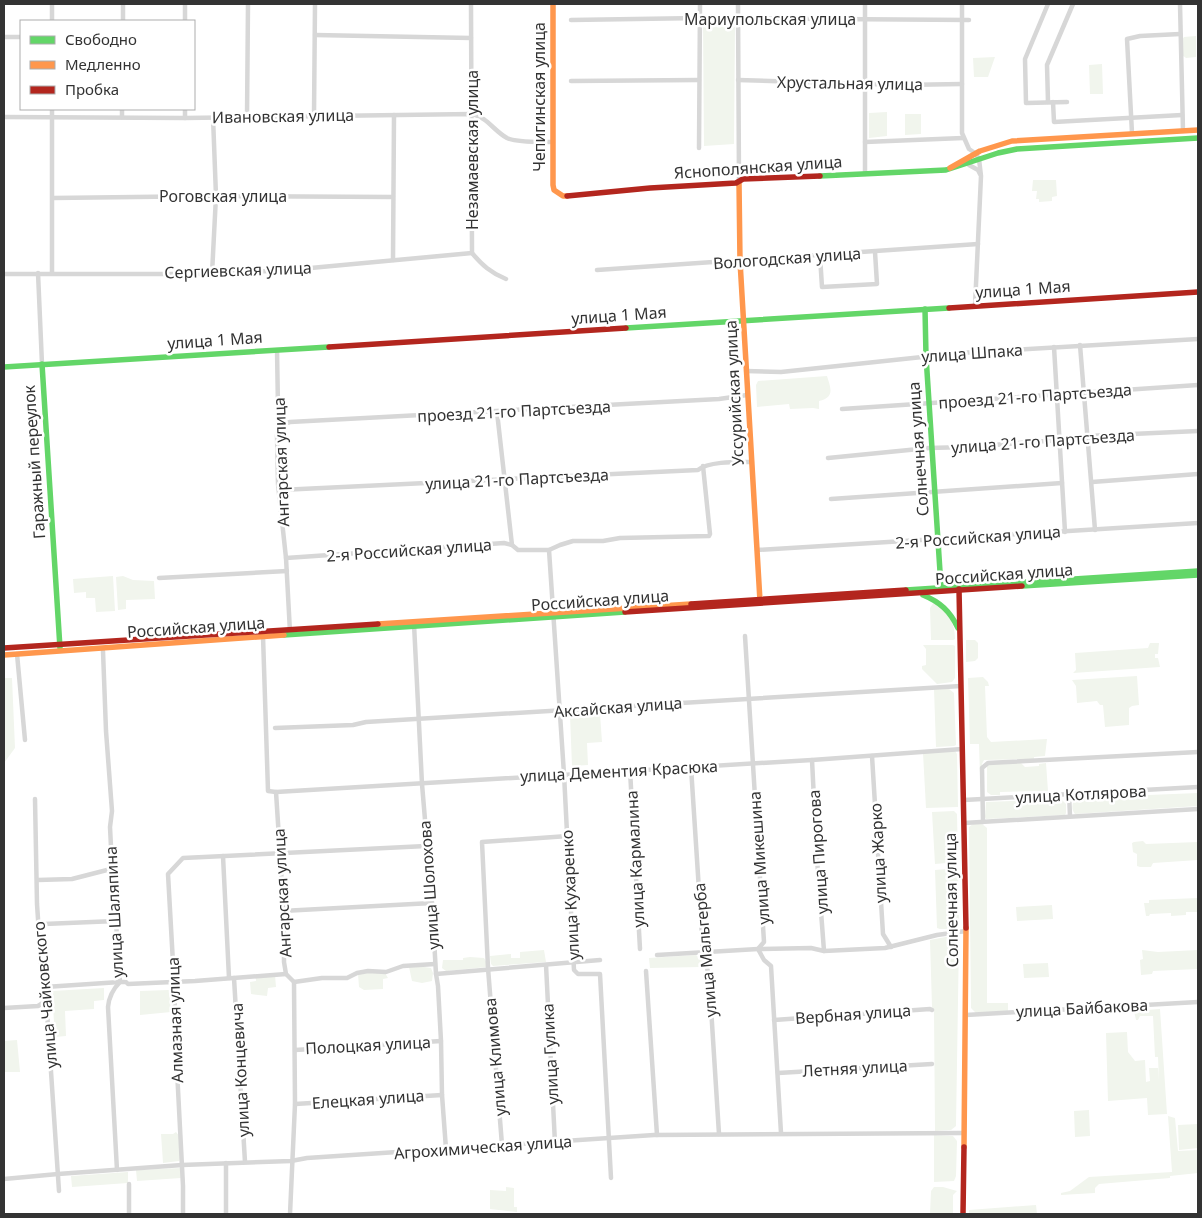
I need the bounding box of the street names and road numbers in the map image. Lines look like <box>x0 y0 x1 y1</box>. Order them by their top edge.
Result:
street label: Мариупольская улица <box>684 8 856 30</box>
street label: Чепигинская улица <box>528 22 550 172</box>
street label: Незамаевская улица <box>461 70 483 230</box>
street label: Хрустальная улица <box>777 71 923 95</box>
street label: Ивановская улица <box>212 104 354 128</box>
street label: Яснополянская улица <box>673 150 843 184</box>
street label: Роговская улица <box>159 185 287 207</box>
street label: Вологодская улица <box>712 242 862 274</box>
street label: Сергиевская улица <box>164 256 312 284</box>
street label: улица 1 Мая <box>975 275 1071 303</box>
street label: улица 1 Мая <box>571 301 667 329</box>
street label: Уссурийская улица <box>719 320 749 466</box>
street label: улица 1 Мая <box>167 326 263 354</box>
street label: улица Шпака <box>920 338 1024 368</box>
street label: проезд 21-го Партсъезда <box>937 378 1133 414</box>
street label: Солнечная улица <box>902 381 934 517</box>
street label: Гаражный переулок <box>18 384 50 540</box>
street label: проезд 21-го Партсъезда <box>417 395 611 427</box>
street label: Ангарская улица <box>268 397 294 527</box>
street label: улица 21-го Партсъезда <box>950 424 1136 458</box>
street label: улица 21-го Партсъезда <box>425 463 609 495</box>
street label: 2-я Российская улица <box>894 520 1062 554</box>
street label: 2-я Российская улица <box>325 533 493 567</box>
street label: Российская улица <box>934 558 1074 590</box>
street label: Российская улица <box>530 584 670 616</box>
street label: Российская улица <box>126 611 266 643</box>
street label: Аксайская улица <box>553 692 683 722</box>
street label: улица Дементия Красюка <box>520 755 718 787</box>
street label: улица Котлярова <box>1015 780 1147 808</box>
street label: улица Пирогова <box>803 789 833 915</box>
street label: улица Кармалина <box>620 790 650 928</box>
street label: улица Микешина <box>743 790 775 926</box>
street label: улица Жарко <box>864 802 892 904</box>
street label: улица Шолохова <box>414 820 444 950</box>
street label: Ангарская улица <box>268 828 296 958</box>
street label: улица Кухаренко <box>556 829 584 961</box>
street label: Солнечная улица <box>939 833 963 967</box>
street label: улица Шаляпина <box>100 846 128 978</box>
street label: улица Мальгерба <box>688 882 722 1018</box>
street label: улица Чайковского <box>28 920 62 1070</box>
street label: Алмазная улица <box>162 957 188 1083</box>
street label: улица Байбакова <box>1015 994 1149 1022</box>
street label: улица Климова <box>479 997 511 1117</box>
street label: Вербная улица <box>794 999 912 1029</box>
street label: улица Концевича <box>225 1002 255 1138</box>
street label: улица Гулика <box>536 1003 564 1105</box>
street label: Полоцкая улица <box>305 1031 431 1059</box>
street label: Летняя улица <box>802 1054 908 1082</box>
street label: Елецкая улица <box>311 1084 425 1114</box>
street label: Агрохимическая улица <box>393 1130 573 1164</box>

